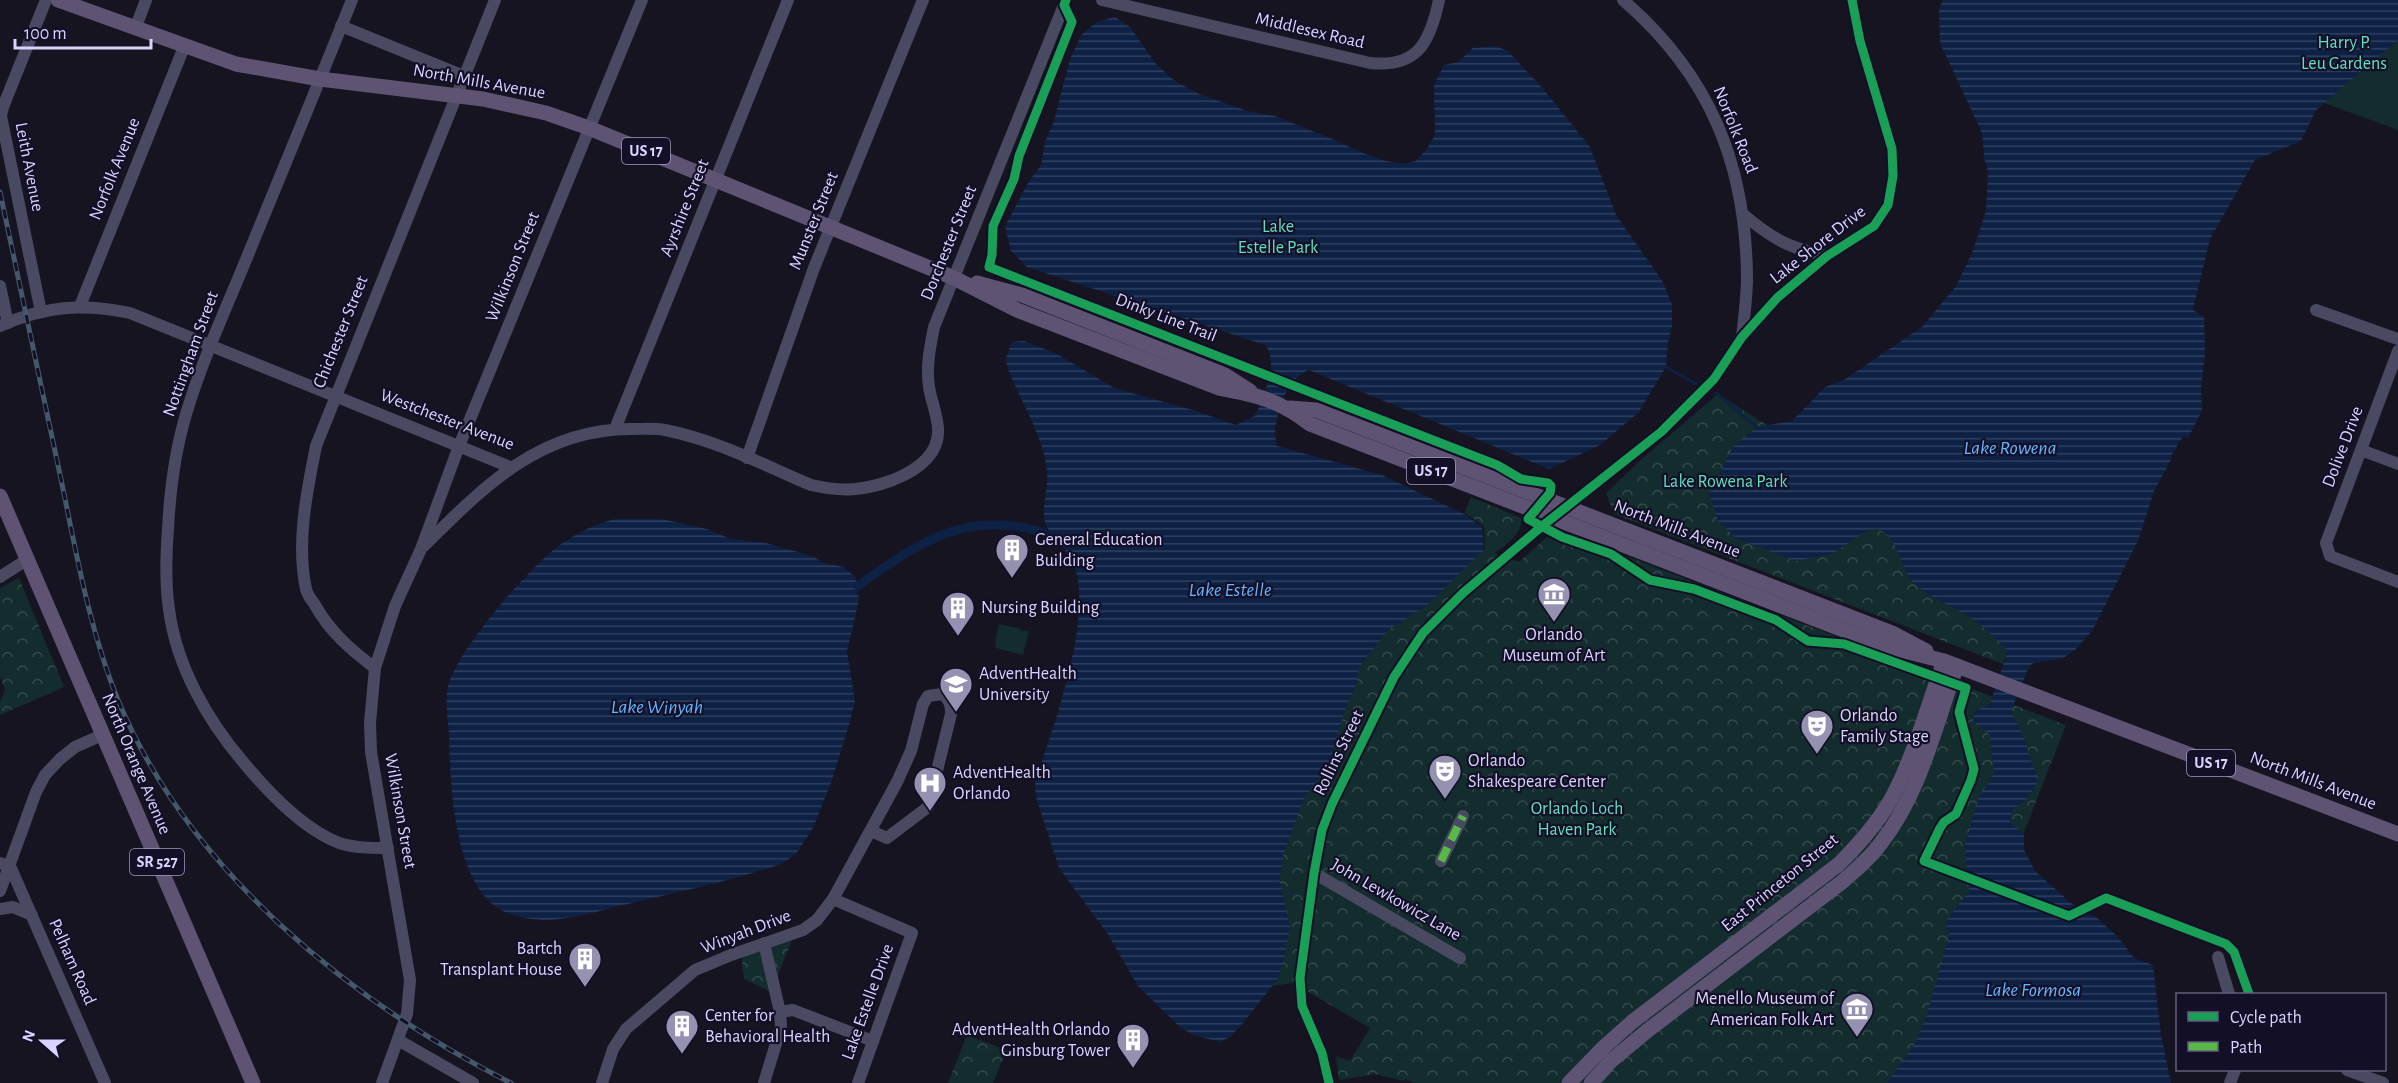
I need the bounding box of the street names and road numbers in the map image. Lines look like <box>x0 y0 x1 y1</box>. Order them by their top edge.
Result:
street label: Middlesex Road <box>1254 10 1366 52</box>
street label: North Mills Avenue <box>411 61 547 103</box>
street label: Norfolk Road <box>1709 84 1761 176</box>
street label: Norfolk Avenue <box>86 115 144 223</box>
street label: Leith Avenue <box>12 121 46 213</box>
road number: US 17 <box>622 138 670 164</box>
street label: Ayrshire Street <box>657 156 713 259</box>
street label: Munster Street <box>786 169 842 272</box>
street label: Dorchester Street <box>918 183 980 303</box>
street label: Lake Shore Drive <box>1767 202 1869 288</box>
street label: Wilkinson Street <box>483 209 543 324</box>
street label: Chichester Street <box>310 273 372 391</box>
street label: Nottingham Street <box>160 289 222 419</box>
street label: Dinky Line Trail <box>1113 290 1219 346</box>
street label: Westchester Avenue <box>377 386 517 454</box>
street label: Dolive Drive <box>2319 404 2367 490</box>
road number: US 17 <box>1407 458 1455 484</box>
street label: North Mills Avenue <box>1611 497 1743 561</box>
street label: North Orange Avenue <box>98 691 174 837</box>
street label: Rollins Street <box>1311 707 1368 799</box>
street label: North Mills Avenue <box>2247 749 2379 813</box>
road number: US 17 <box>2187 750 2235 776</box>
street label: Wilkinson Street <box>381 752 419 870</box>
street label: East Princeton Street <box>1718 830 1842 935</box>
road number: SR 527 <box>130 849 184 875</box>
street label: John Lewkowicz Lane <box>1328 856 1464 944</box>
street label: Winyah Drive <box>698 907 794 957</box>
street label: Pelham Road <box>45 916 99 1008</box>
street label: Lake Estelle Drive <box>839 942 897 1062</box>

